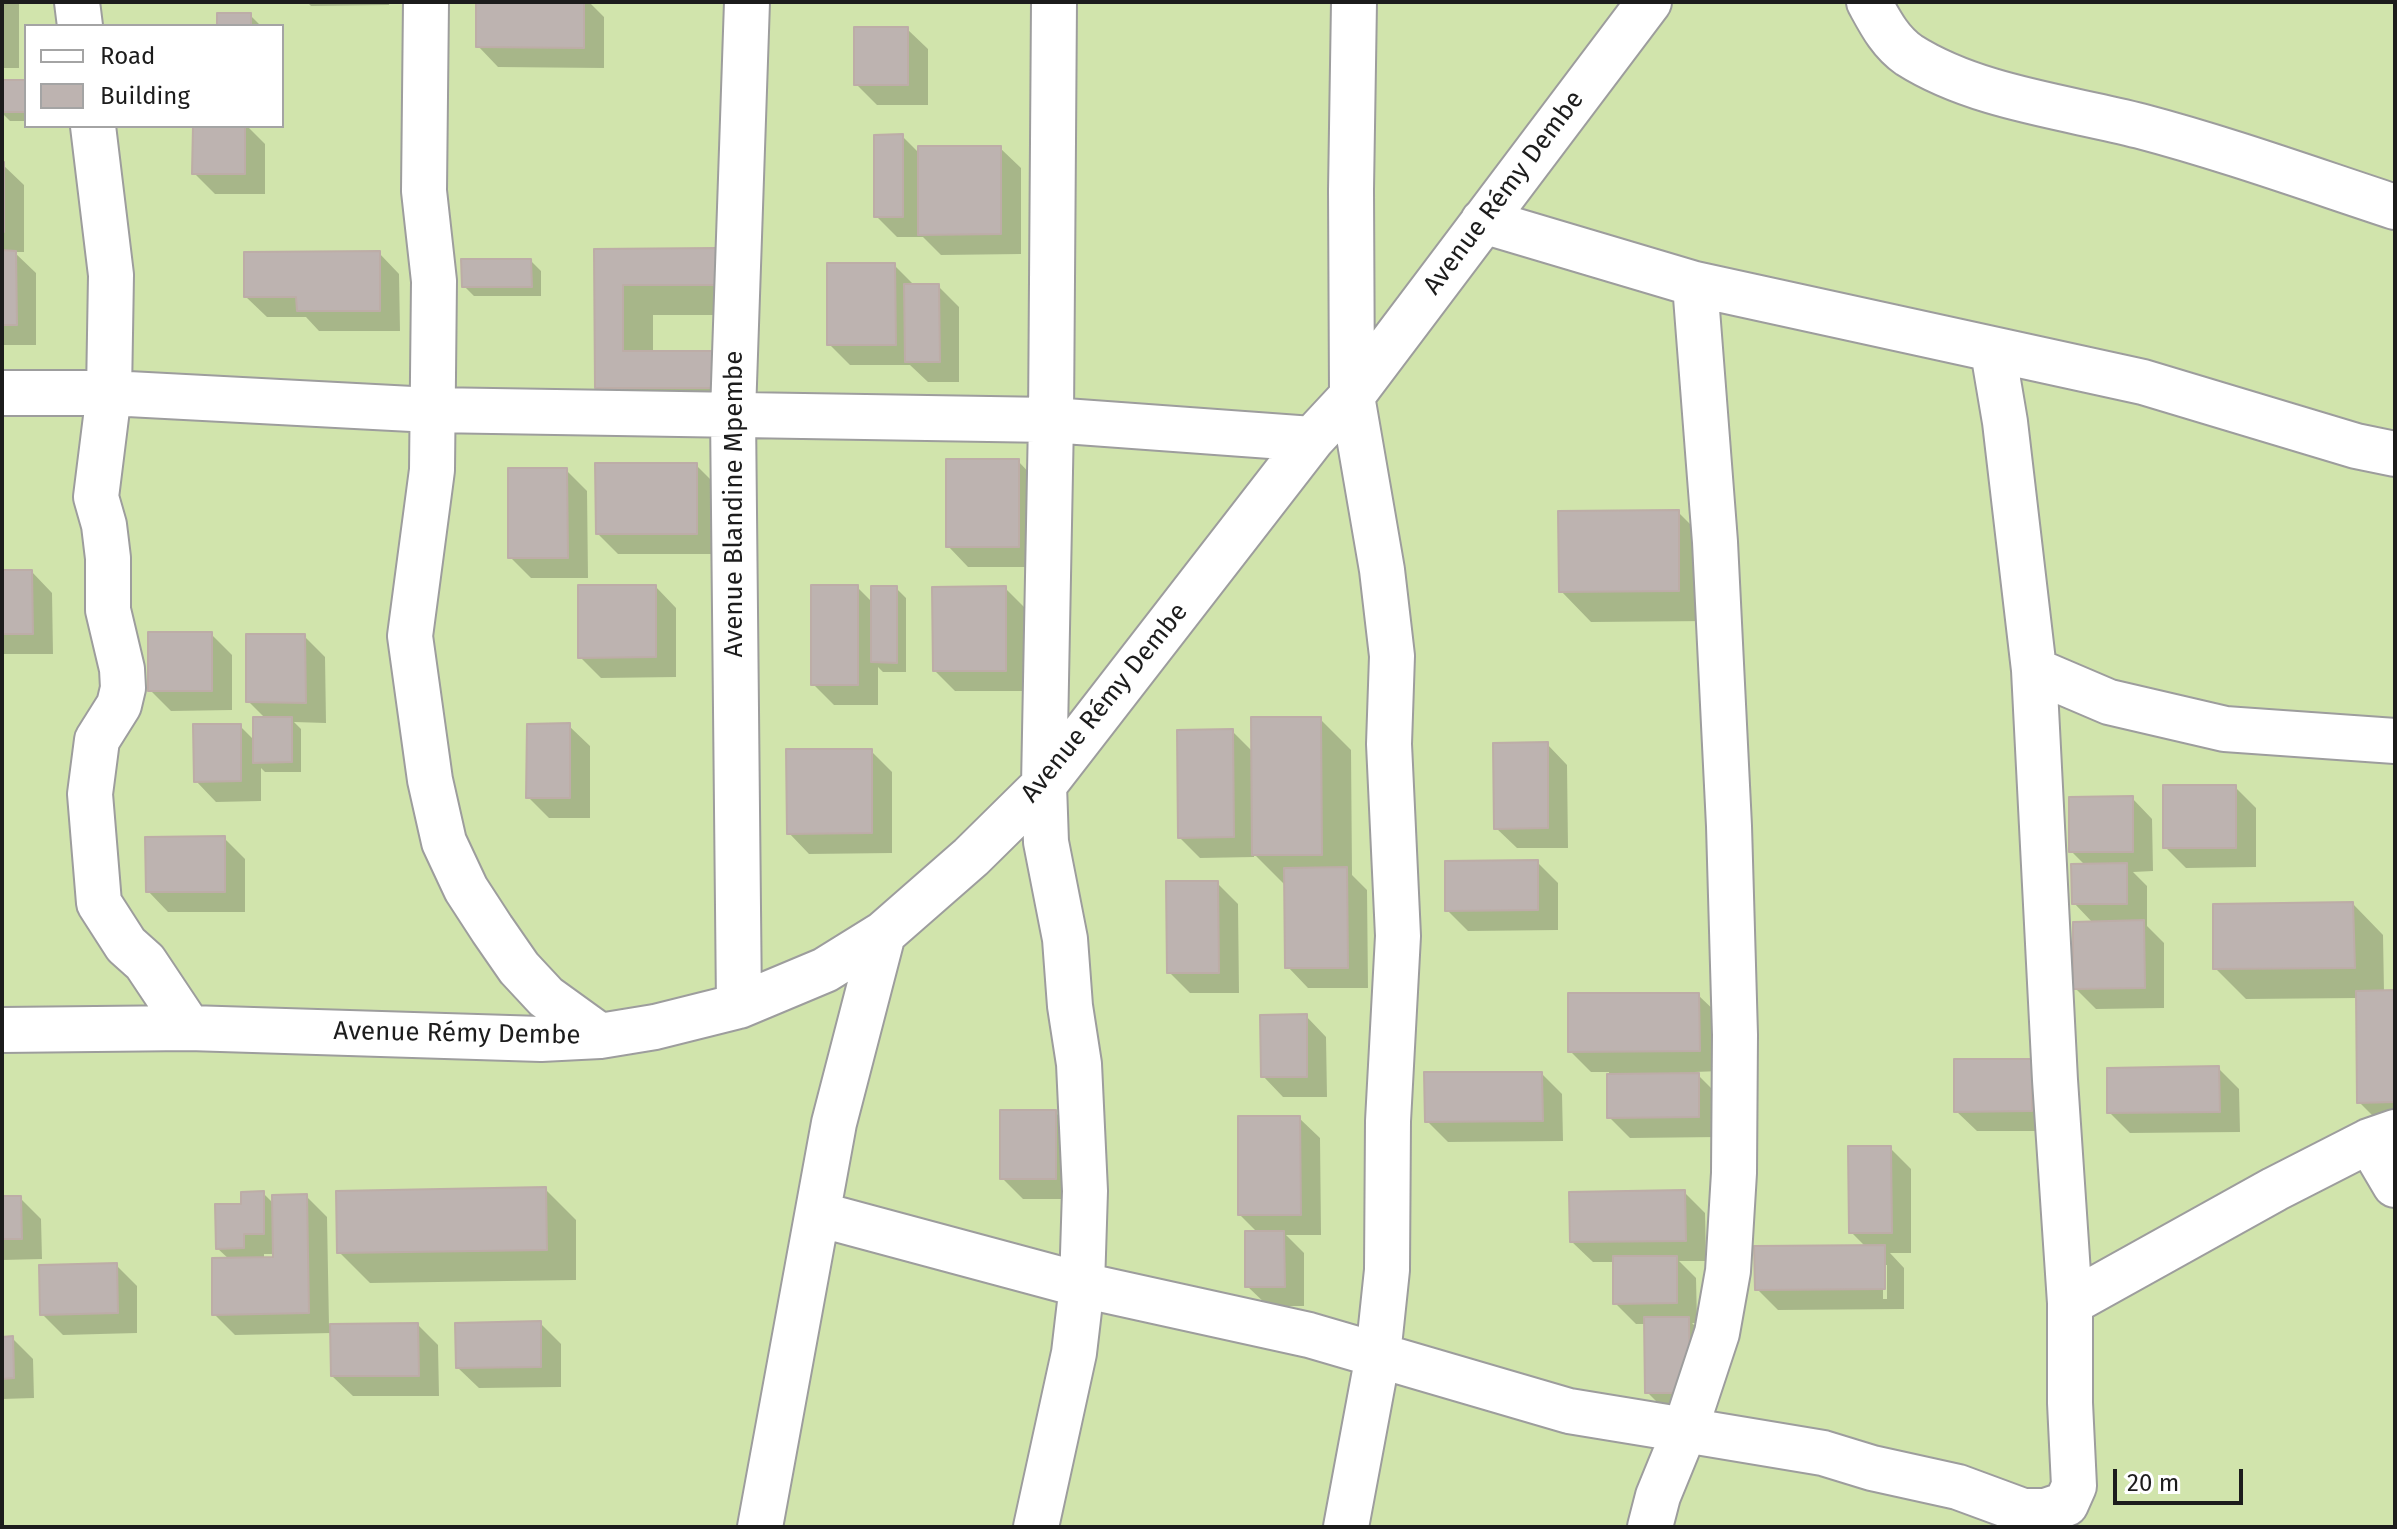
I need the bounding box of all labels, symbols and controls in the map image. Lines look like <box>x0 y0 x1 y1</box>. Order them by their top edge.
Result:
legend <box>24 24 284 128</box>
text: Road <box>100 42 155 70</box>
text: Building <box>100 82 190 110</box>
street label: Avenue Rémy Dembe <box>1417 85 1591 301</box>
street label: Avenue Blandine Mpembe <box>719 351 751 657</box>
street label: Avenue Rémy Dembe <box>1015 597 1195 809</box>
street label: Avenue Rémy Dembe <box>333 1016 581 1052</box>
scale bar <box>2117 1453 2247 1503</box>
text: 20 m <box>2127 1469 2179 1497</box>

